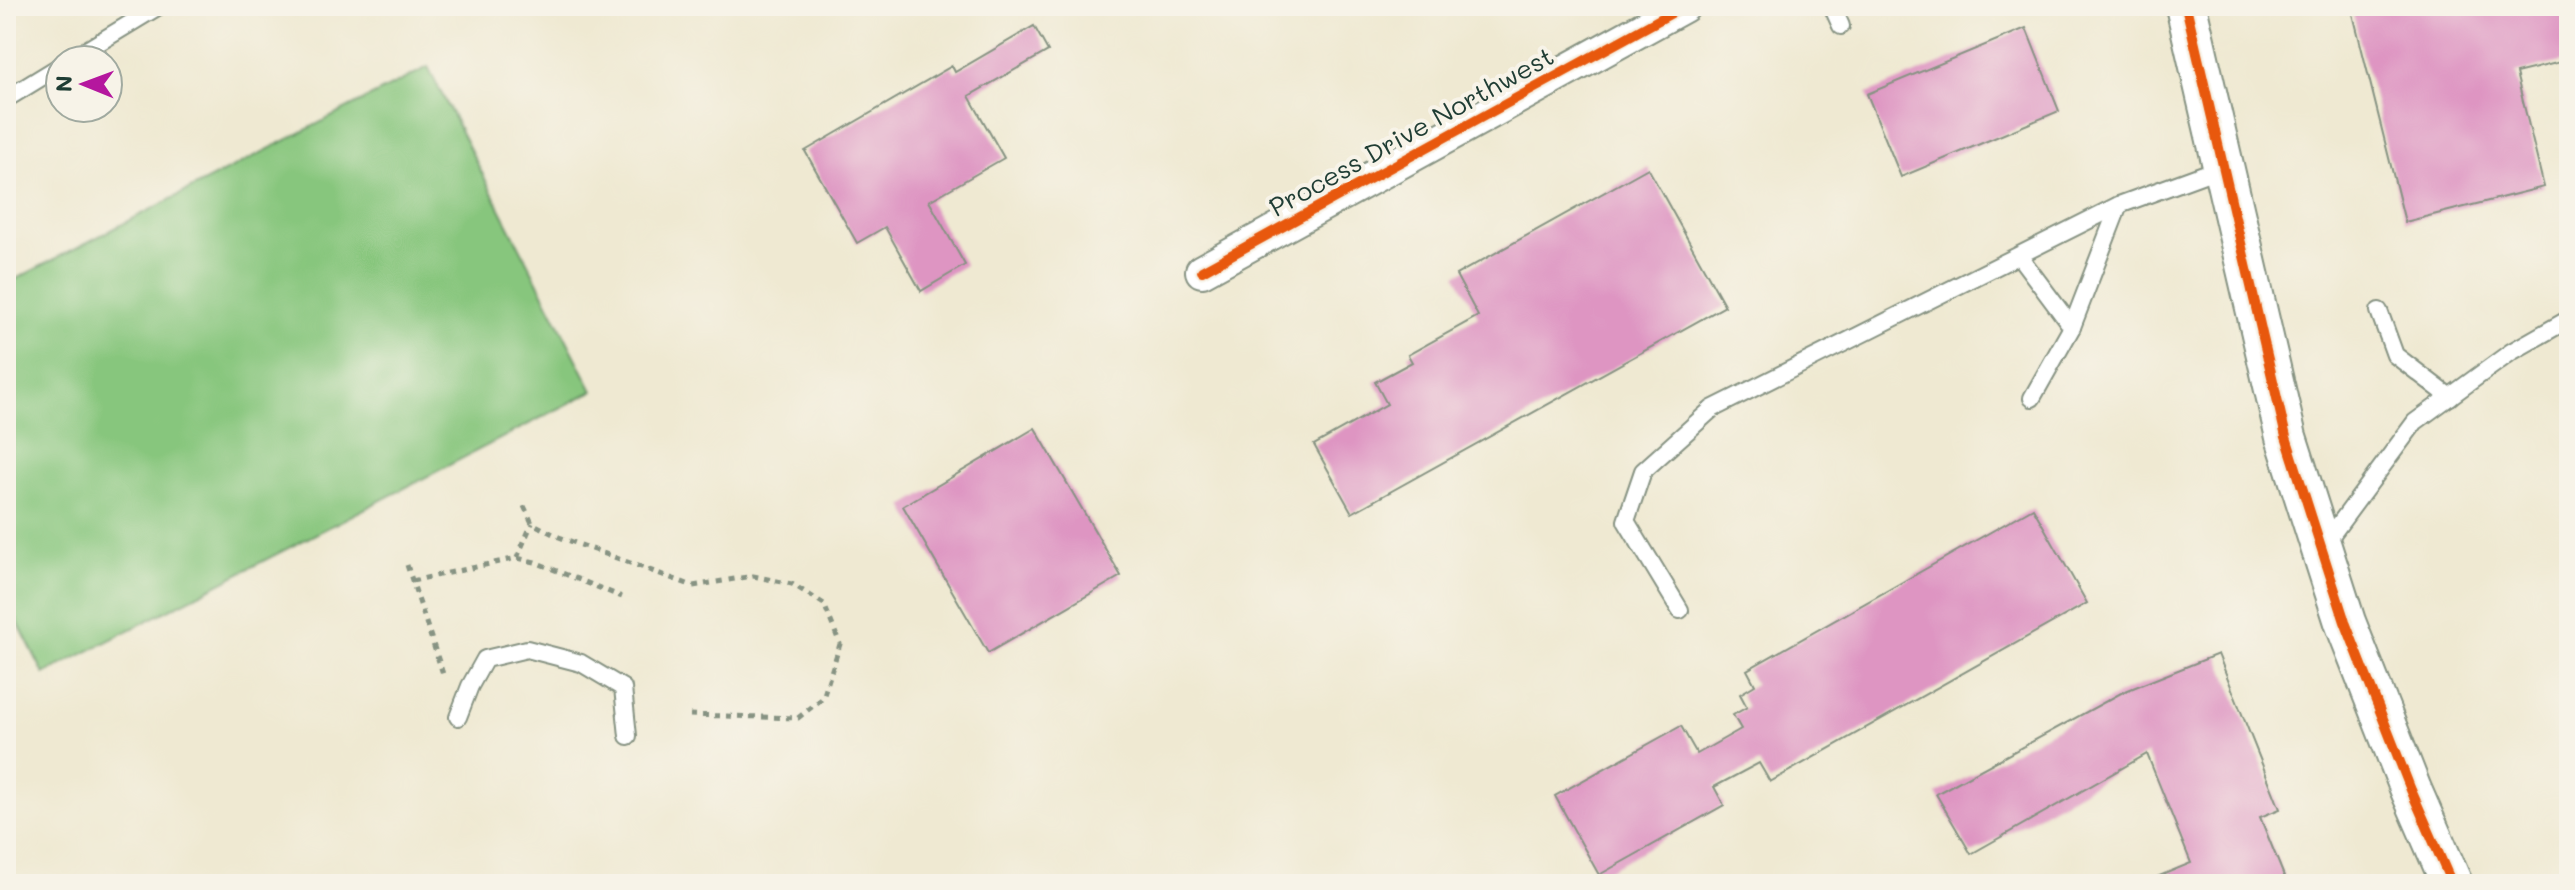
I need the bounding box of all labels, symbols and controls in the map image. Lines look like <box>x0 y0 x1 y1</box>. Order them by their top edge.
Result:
street label: Process Drive Northwest <box>1263 38 1559 224</box>
north arrow <box>44 44 124 124</box>
text: N <box>49 75 78 92</box>

